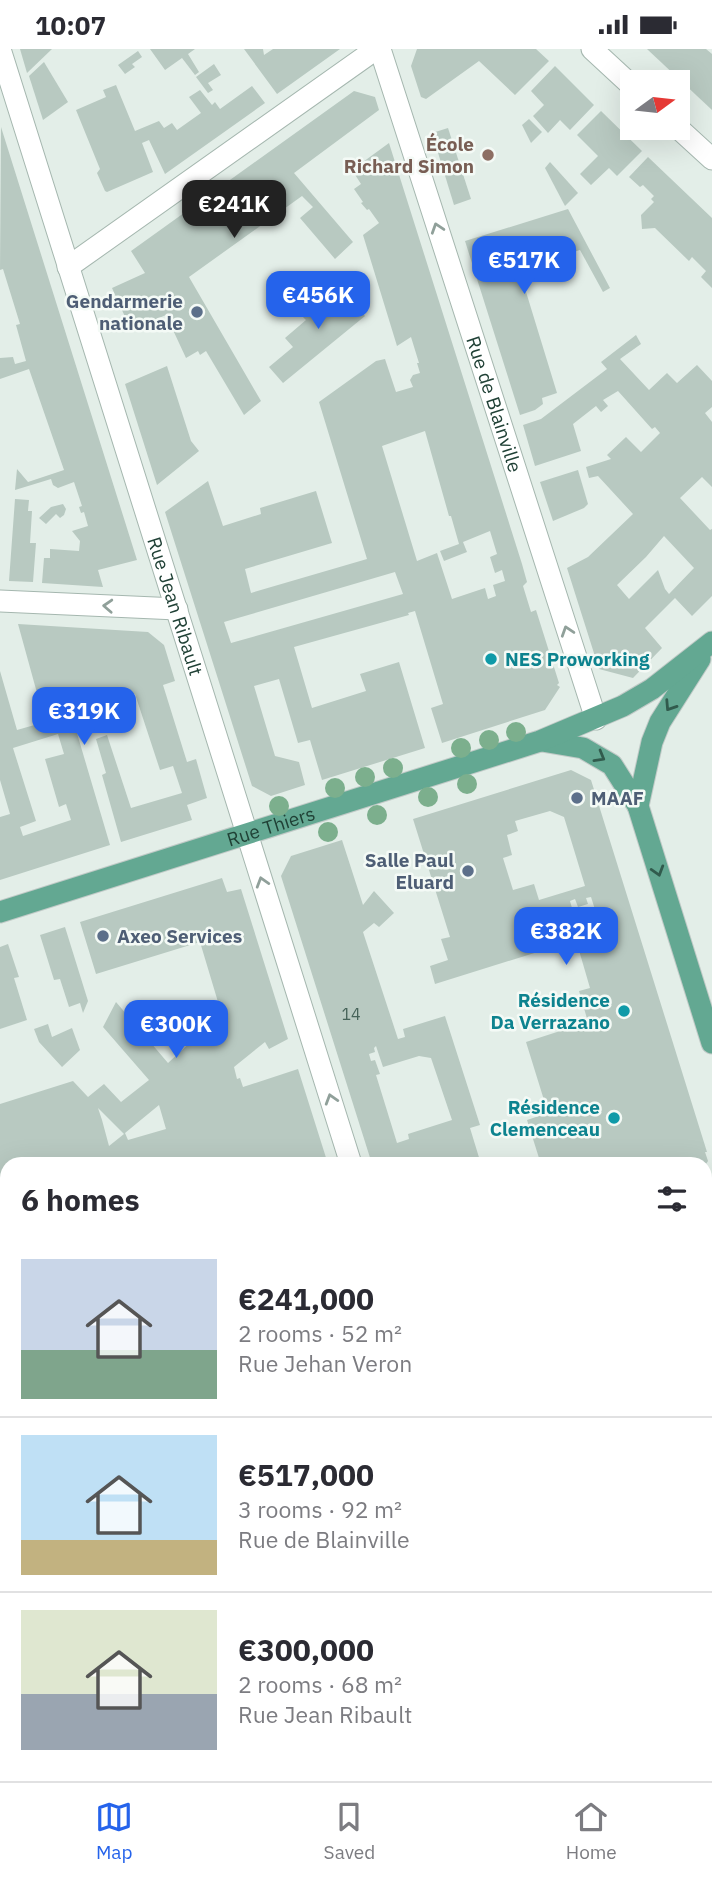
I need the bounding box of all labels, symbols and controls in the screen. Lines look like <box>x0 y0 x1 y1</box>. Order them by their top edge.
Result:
text: 10:07 <box>35 8 106 42</box>
north arrow <box>620 70 690 140</box>
map controls <box>620 70 690 140</box>
place label: École Richard Simon <box>344 132 474 178</box>
marker: École Richard Simon <box>480 147 496 163</box>
pin: €241K <box>185 181 283 240</box>
text: €241K <box>198 188 270 218</box>
one-way arrow <box>431 223 446 235</box>
pin: €517K <box>475 237 573 296</box>
text: €517K <box>488 244 560 274</box>
pin: €456K <box>269 271 367 331</box>
text: €456K <box>282 279 354 309</box>
place label: Gendarmerie nationale <box>66 289 183 335</box>
marker: Gendarmerie nationale <box>189 304 205 320</box>
street label: Rue de Blainville <box>461 333 528 475</box>
street label: Rue Jean Ribault <box>142 534 208 678</box>
one-way arrow <box>103 599 114 614</box>
one-way arrow <box>561 626 576 638</box>
place label: NES Proworking <box>505 647 650 671</box>
marker: NES Proworking <box>483 651 499 667</box>
pin: €319K <box>35 687 133 747</box>
text: €319K <box>48 695 120 725</box>
one-way arrow <box>666 698 679 711</box>
one-way arrow <box>593 749 606 762</box>
place label: MAAF <box>591 786 644 810</box>
marker: MAAF <box>569 790 585 806</box>
street label: Rue Thiers <box>224 801 318 851</box>
place label: Salle Paul Eluard <box>365 848 454 894</box>
marker: Salle Paul Eluard <box>460 863 476 879</box>
one-way arrow <box>650 865 665 877</box>
one-way arrow <box>256 876 271 888</box>
pin: €382K <box>517 907 615 967</box>
text: €382K <box>530 915 602 945</box>
place label: Axeo Services <box>117 924 242 948</box>
marker: Axeo Services <box>95 928 111 944</box>
place label: Résidence Da Verrazano <box>491 988 610 1034</box>
pin: €300K <box>127 1000 225 1060</box>
marker: Résidence Da Verrazano <box>616 1003 632 1019</box>
house number: 14 <box>341 1004 361 1024</box>
text: €300K <box>140 1008 212 1038</box>
one-way arrow <box>324 1093 339 1105</box>
place label: Résidence Clemenceau <box>490 1095 600 1141</box>
marker: Résidence Clemenceau <box>606 1110 622 1126</box>
text: 6 homes <box>21 1180 140 1219</box>
icon: filters <box>653 1180 691 1218</box>
text: €241,000 <box>238 1279 374 1318</box>
icon: home <box>77 1287 161 1371</box>
text: 2 rooms · 52 m² <box>238 1318 402 1348</box>
text: Rue Jehan Veron <box>238 1348 412 1378</box>
text: €517,000 <box>238 1455 374 1494</box>
icon: home <box>77 1463 161 1547</box>
text: 3 rooms · 92 m² <box>238 1494 402 1524</box>
text: Rue de Blainville <box>238 1524 410 1554</box>
text: €300,000 <box>238 1630 374 1669</box>
icon: home <box>77 1638 161 1722</box>
text: 2 rooms · 68 m² <box>238 1669 402 1699</box>
text: Rue Jean Ribault <box>238 1699 412 1729</box>
tab: Map <box>95 1798 133 1864</box>
tab: Saved <box>324 1798 375 1864</box>
tab: Home <box>566 1798 617 1864</box>

